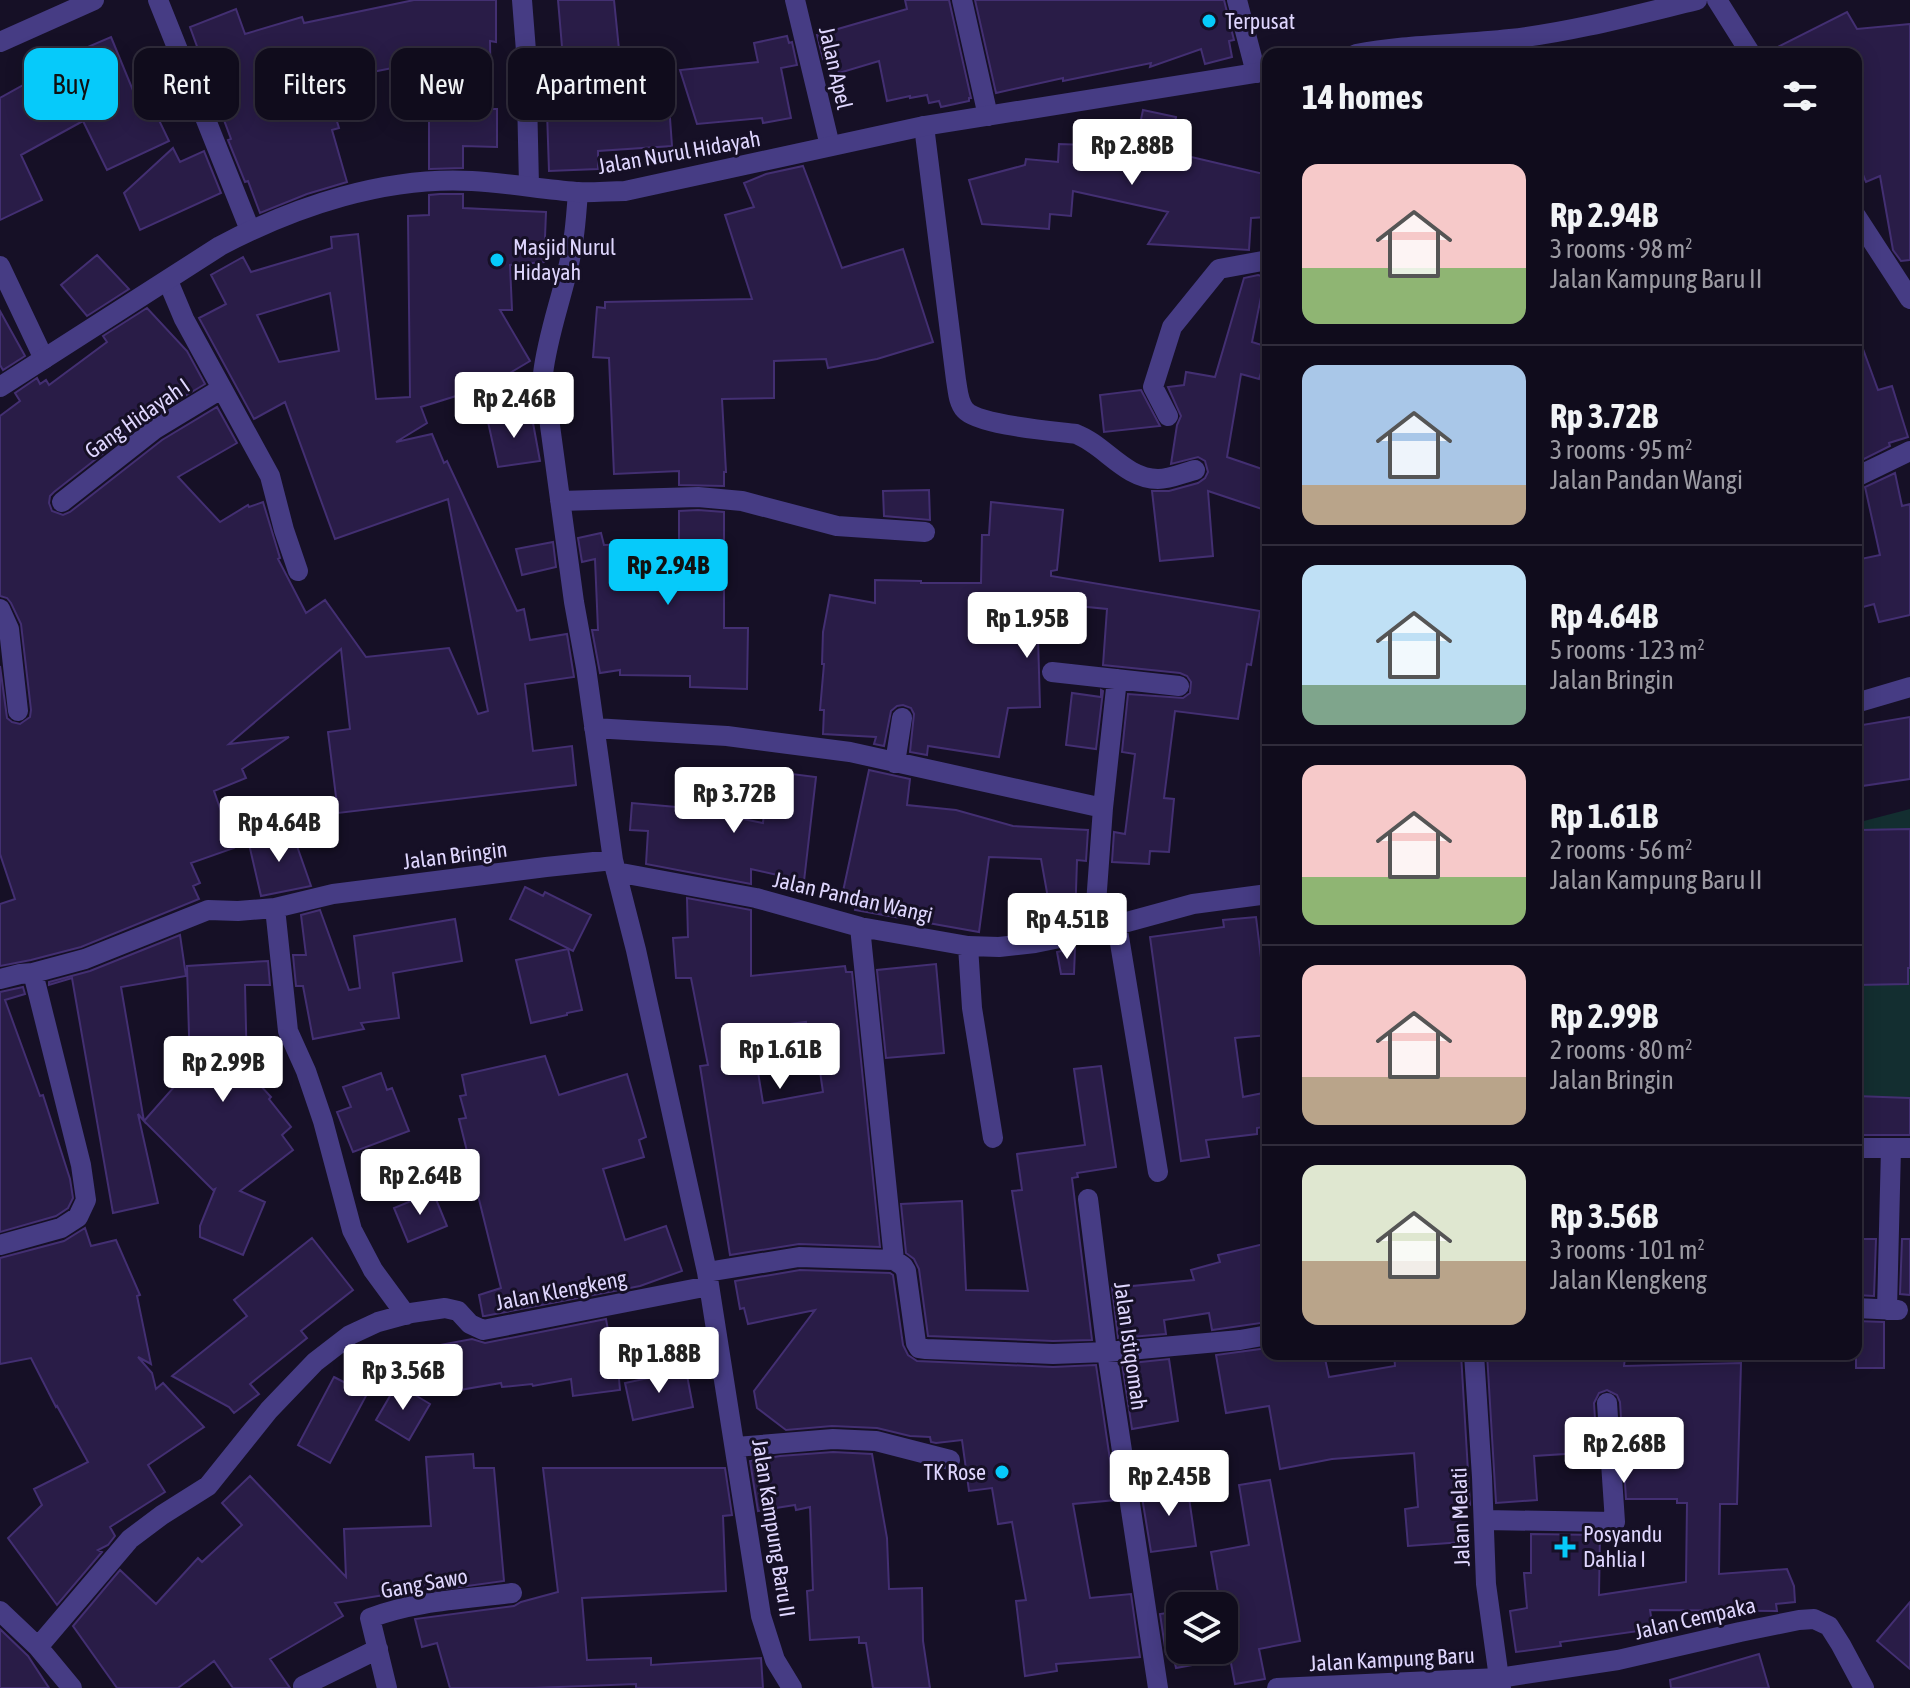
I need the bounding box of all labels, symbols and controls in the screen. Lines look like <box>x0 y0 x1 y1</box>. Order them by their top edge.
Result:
place label: Terpusat <box>1225 8 1295 34</box>
marker: Terpusat <box>1200 12 1218 30</box>
street label: Jalan Apel <box>814 24 858 112</box>
chip: Buy <box>24 48 118 120</box>
chip: Rent <box>134 48 239 120</box>
chip: Filters <box>255 48 375 120</box>
chip: New <box>391 48 492 120</box>
chip: Apartment <box>508 48 675 120</box>
icon: filters <box>1778 74 1822 118</box>
text: 14 homes <box>1302 77 1423 116</box>
pin: Rp 2.88B <box>1049 119 1215 187</box>
street label: Jalan Nurul Hidayah <box>596 125 762 179</box>
text: Rp 2.88B <box>1091 130 1173 160</box>
text: Rp 2.94B <box>1550 195 1658 234</box>
icon: home <box>1366 196 1462 292</box>
place label: Masjid Nurul Hidayah <box>513 234 616 285</box>
text: 3 rooms · 98 m² <box>1550 234 1692 264</box>
marker: Masjid Nurul Hidayah <box>488 251 506 269</box>
text: Jalan Kampung Baru II <box>1550 264 1762 294</box>
street label: Gang Hidayah I <box>80 372 194 464</box>
pin: Rp 2.46B <box>431 372 597 440</box>
text: Rp 2.46B <box>473 383 555 413</box>
text: Rp 3.72B <box>1550 396 1658 435</box>
icon: home <box>1366 397 1462 493</box>
text: 3 rooms · 95 m² <box>1550 435 1692 465</box>
text: Jalan Pandan Wangi <box>1550 465 1743 495</box>
pin: Rp 2.94B <box>585 539 751 607</box>
text: Rp 2.94B <box>627 550 709 580</box>
pin: Rp 1.95B <box>944 592 1110 660</box>
text: Rp 4.64B <box>1550 596 1658 635</box>
icon: home <box>1366 597 1462 693</box>
text: Rp 1.95B <box>986 603 1068 633</box>
text: 5 rooms · 123 m² <box>1550 635 1705 665</box>
text: Jalan Bringin <box>1550 665 1674 695</box>
pin: Rp 3.72B <box>651 767 817 835</box>
text: Rp 3.72B <box>693 778 775 808</box>
pin: Rp 4.64B <box>196 796 362 864</box>
text: Rp 1.61B <box>1550 796 1658 835</box>
icon: home <box>1366 797 1462 893</box>
text: Rp 4.64B <box>238 807 320 837</box>
text: 2 rooms · 56 m² <box>1550 835 1692 865</box>
street label: Jalan Bringin <box>401 836 509 874</box>
text: Jalan Kampung Baru II <box>1550 865 1762 895</box>
street label: Jalan Pandan Wangi <box>771 866 935 928</box>
pin: Rp 4.51B <box>984 893 1150 961</box>
text: Rp 4.51B <box>1026 904 1108 934</box>
text: Rp 2.99B <box>1550 996 1658 1035</box>
icon: home <box>1366 997 1462 1093</box>
pin: Rp 1.61B <box>697 1023 863 1091</box>
text: Rp 1.61B <box>739 1034 821 1064</box>
text: 2 rooms · 80 m² <box>1550 1035 1692 1065</box>
pin: Rp 2.99B <box>140 1036 306 1104</box>
text: Rp 2.99B <box>182 1047 264 1077</box>
text: Jalan Bringin <box>1550 1065 1674 1095</box>
pin: Rp 2.64B <box>337 1149 503 1217</box>
text: Rp 2.64B <box>379 1160 461 1190</box>
text: Rp 3.56B <box>1550 1196 1658 1235</box>
icon: home <box>1366 1197 1462 1293</box>
text: 3 rooms · 101 m² <box>1550 1235 1705 1265</box>
street label: Jalan Klengkeng <box>493 1264 629 1315</box>
text: Jalan Klengkeng <box>1550 1265 1707 1295</box>
street label: Jalan Istiqomah <box>1109 1280 1153 1412</box>
pin: Rp 1.88B <box>576 1327 742 1395</box>
text: Rp 1.88B <box>618 1338 700 1368</box>
pin: Rp 3.56B <box>320 1344 486 1412</box>
text: Rp 3.56B <box>362 1355 444 1385</box>
pin: Rp 2.68B <box>1541 1417 1707 1485</box>
text: Rp 2.68B <box>1583 1428 1665 1458</box>
street label: Jalan Kampung Baru II <box>747 1437 801 1619</box>
pin: Rp 2.45B <box>1086 1450 1252 1518</box>
place label: TK Rose <box>923 1459 986 1485</box>
text: Rp 2.45B <box>1128 1461 1210 1491</box>
marker: TK Rose <box>993 1463 1011 1481</box>
street label: Jalan Melati <box>1445 1467 1475 1567</box>
place label: Posyandu Dahlia I <box>1583 1521 1662 1572</box>
marker: Posyandu Dahlia I <box>1554 1536 1576 1558</box>
street label: Gang Sawo <box>379 1563 469 1603</box>
street label: Jalan Cempaka <box>1632 1591 1758 1645</box>
map controls <box>1166 1592 1238 1664</box>
button: layers <box>1166 1592 1238 1664</box>
street label: Jalan Kampung Baru <box>1309 1642 1475 1676</box>

